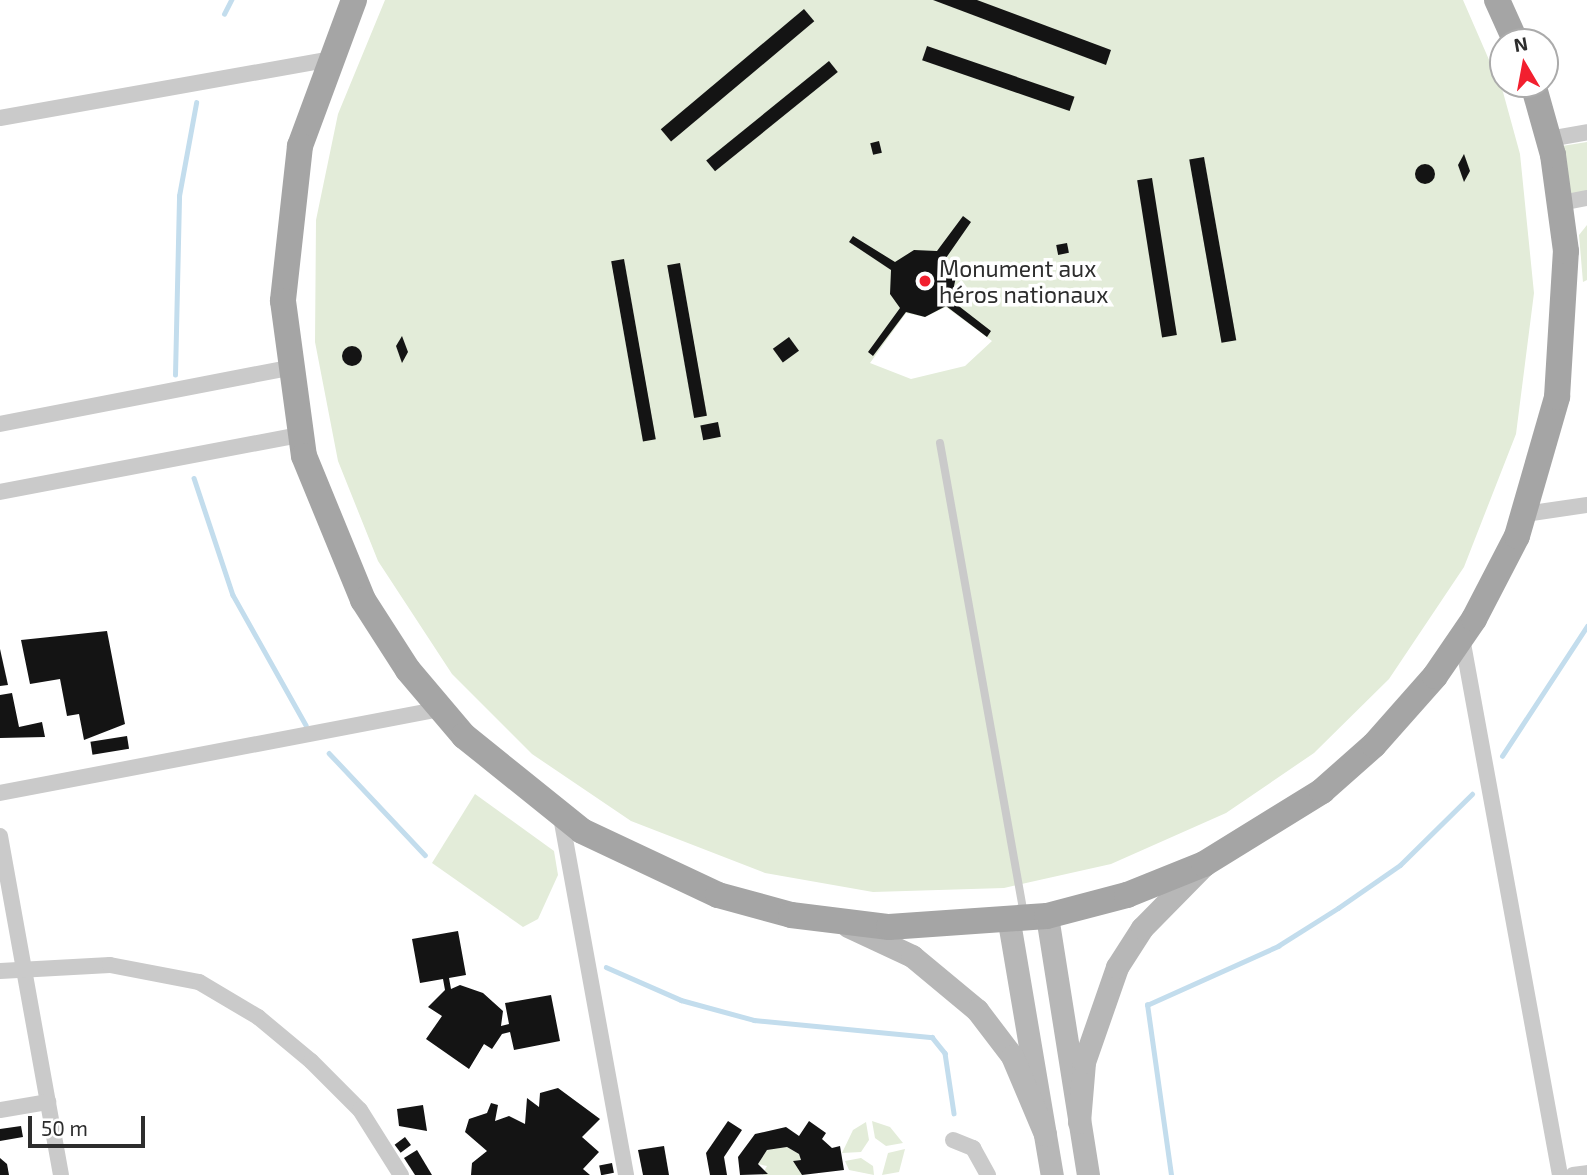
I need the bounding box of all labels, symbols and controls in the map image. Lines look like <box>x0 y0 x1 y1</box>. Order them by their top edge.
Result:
north arrow <box>1489 28 1559 98</box>
text: N <box>1512 31 1529 56</box>
place label: Monument aux héros nationaux <box>939 254 1108 308</box>
marker: Monument aux héros nationaux <box>917 273 933 289</box>
scale bar <box>32 1102 149 1146</box>
text: 50 m <box>41 1115 88 1140</box>

